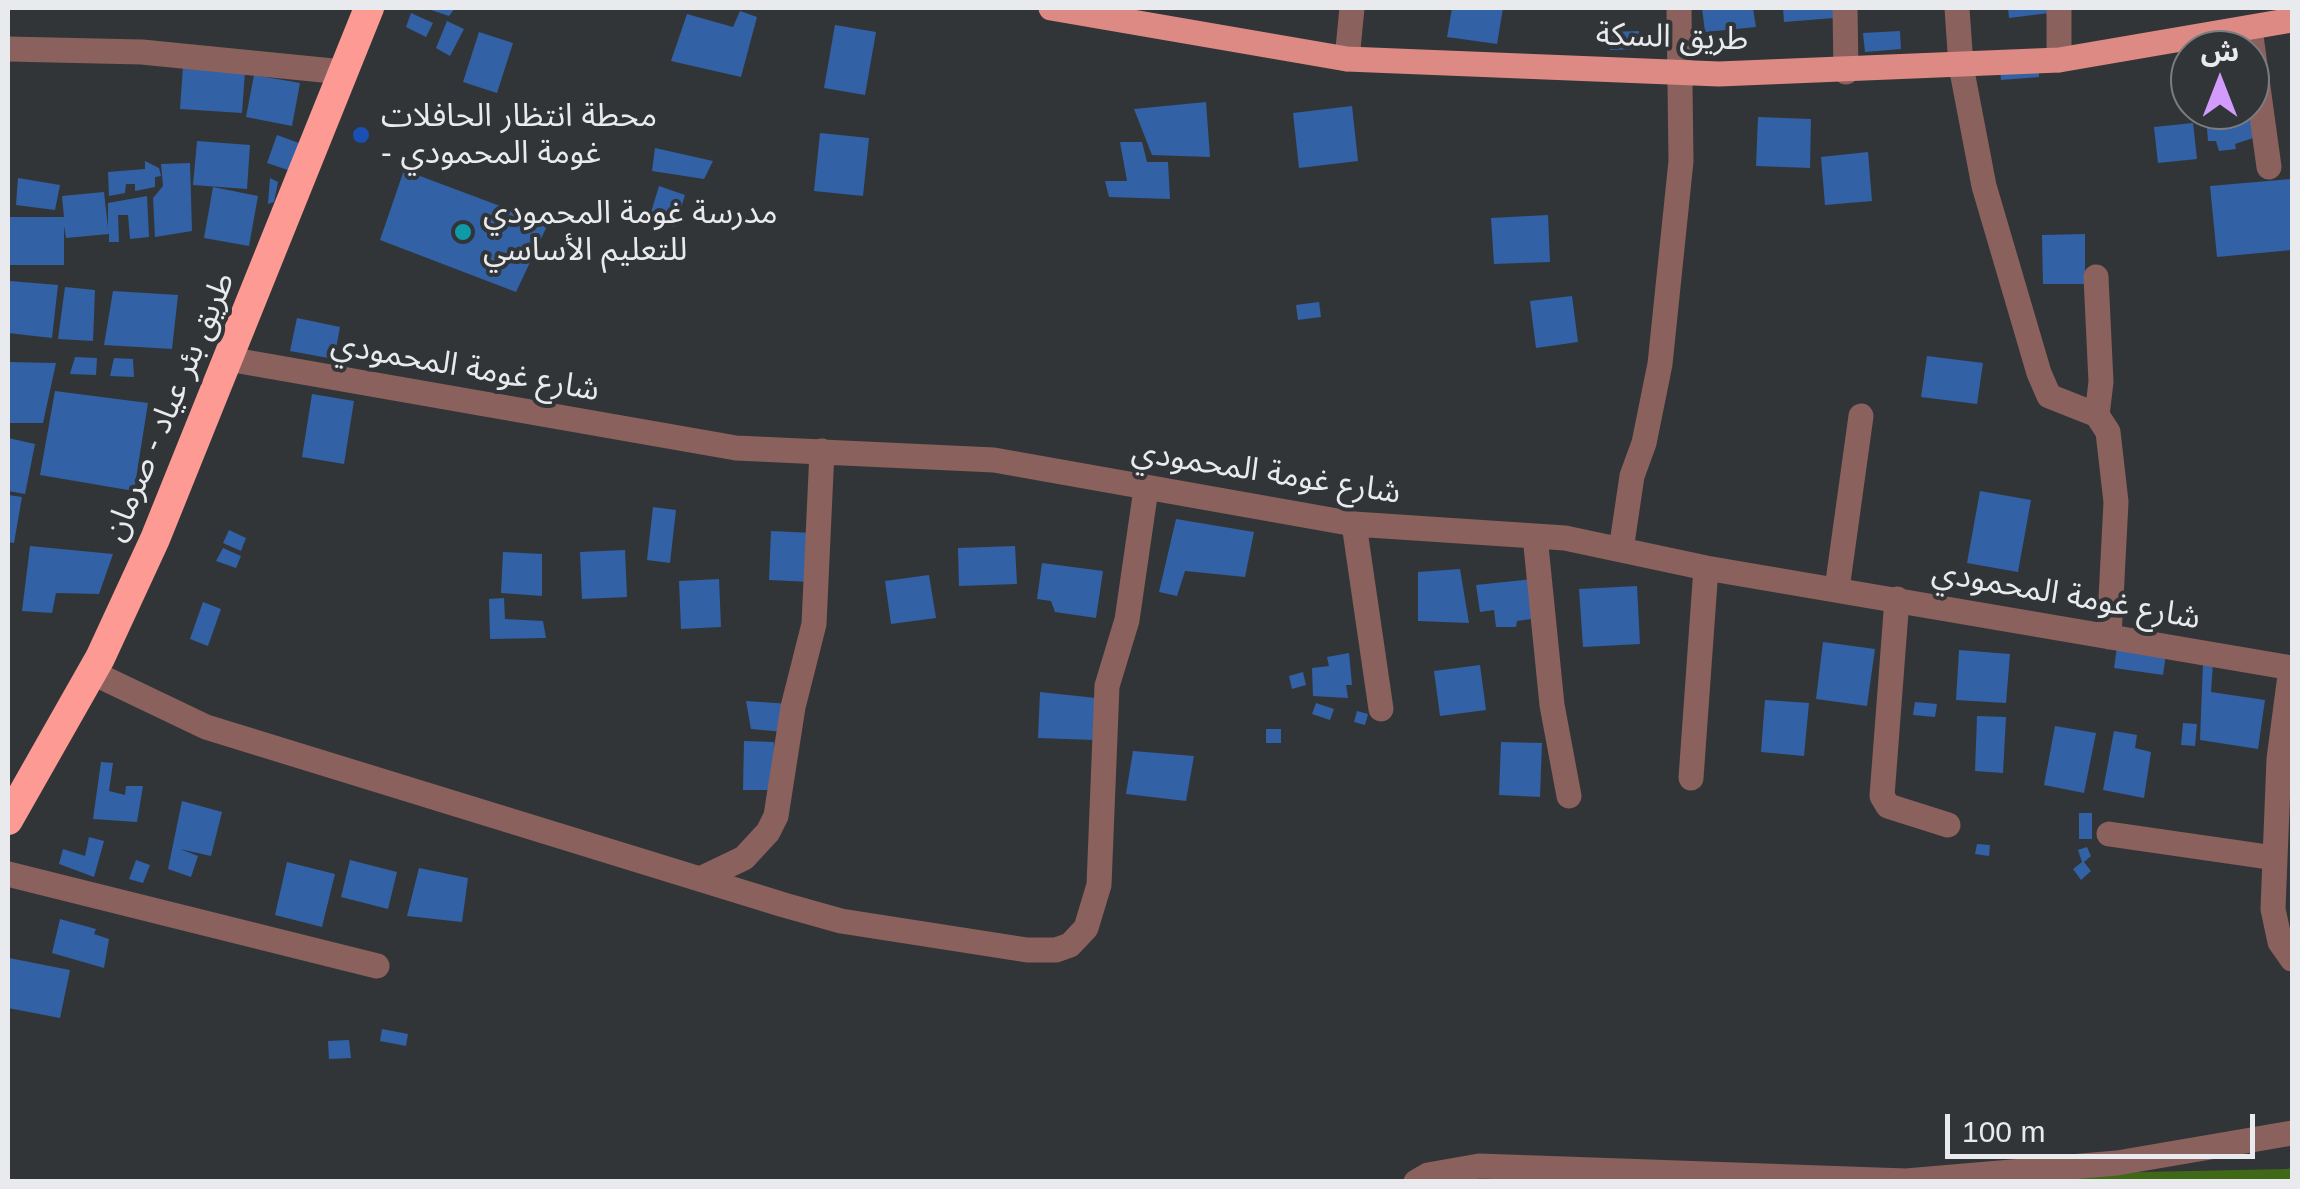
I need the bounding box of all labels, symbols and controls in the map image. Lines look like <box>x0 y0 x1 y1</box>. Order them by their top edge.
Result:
street label: طريق السكة <box>1595 16 1749 60</box>
north arrow <box>2170 30 2270 130</box>
text: ش <box>2201 36 2239 67</box>
place label: محطة انتظار الحافلات - غومة المحمودي <box>381 98 657 173</box>
marker: محطة انتظار الحافلات - غومة المحمودي <box>350 124 372 146</box>
place label: مدرسة غومة المحمودي للتعليم الأساسي <box>483 195 778 270</box>
marker: مدرسة غومة المحمودي للتعليم الأساسي <box>452 221 474 243</box>
street label: طريق بئر عياد - صرمان <box>96 267 244 547</box>
street label: شارع غومة المحمودي <box>328 326 602 410</box>
street label: شارع غومة المحمودي <box>1129 433 1403 513</box>
street label: شارع غومة المحمودي <box>1929 554 2203 638</box>
scale bar <box>1950 1094 2260 1156</box>
text: 100 m <box>1962 1115 2045 1148</box>

